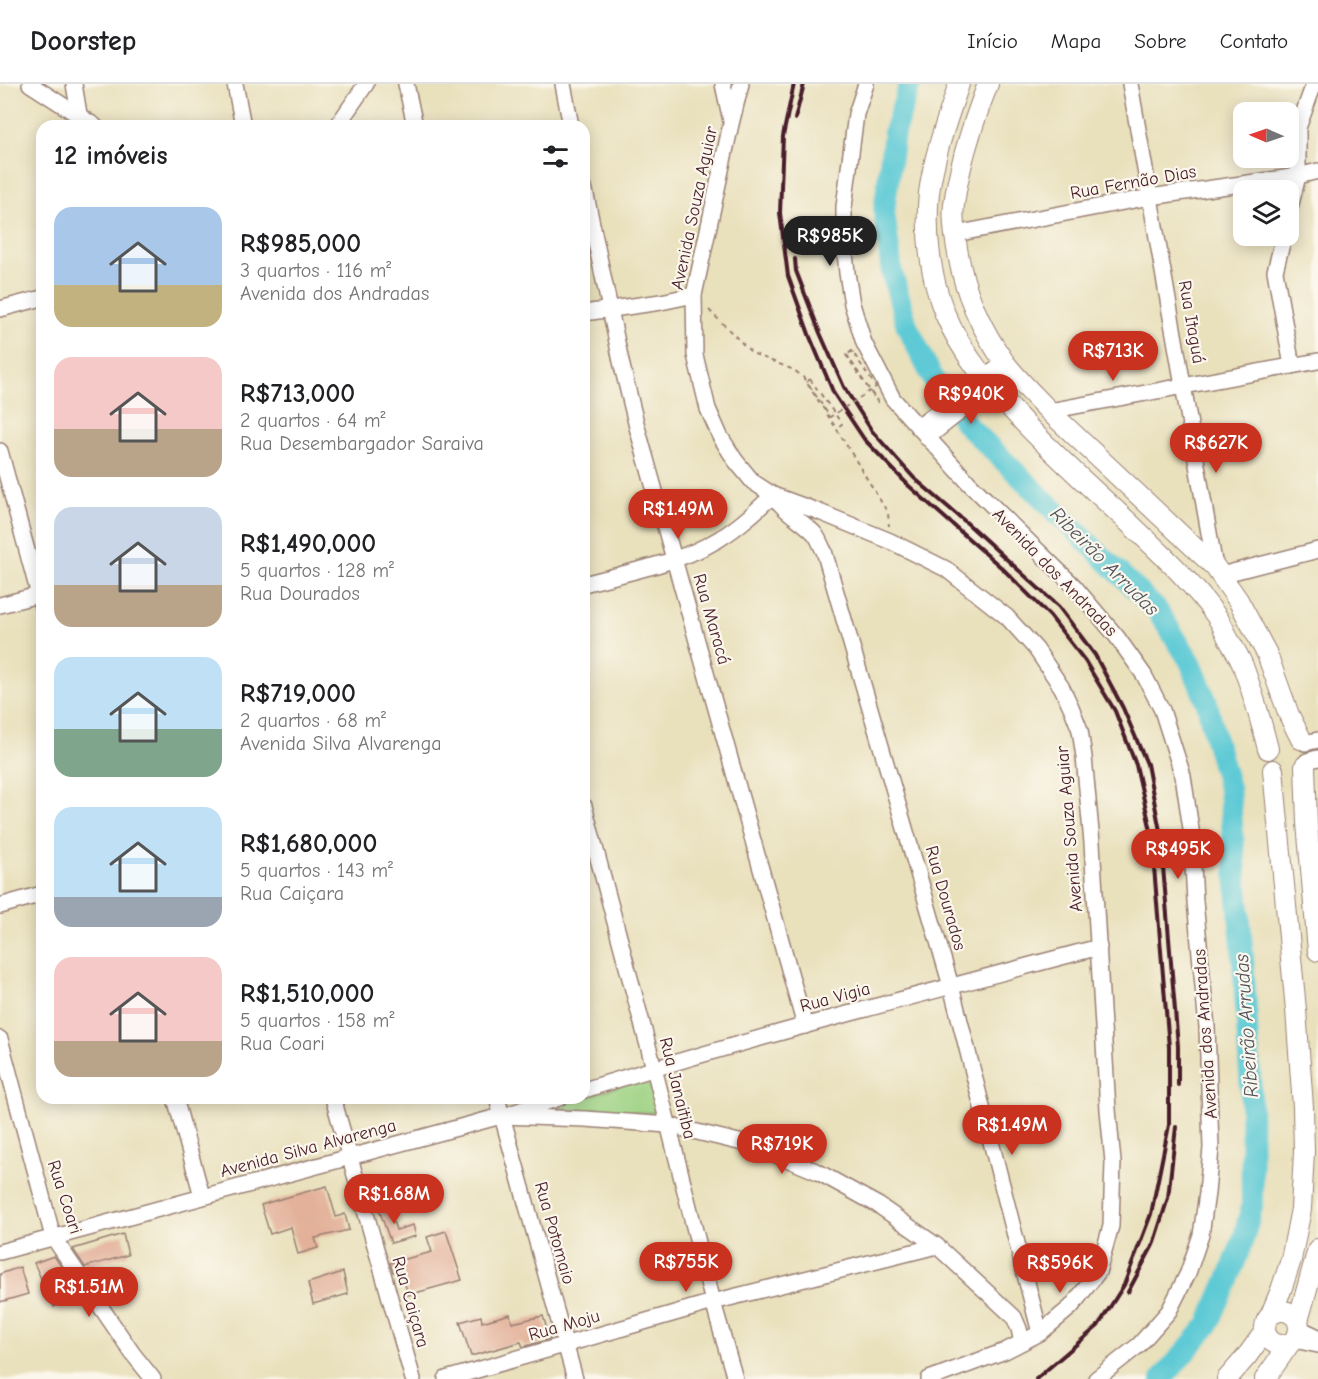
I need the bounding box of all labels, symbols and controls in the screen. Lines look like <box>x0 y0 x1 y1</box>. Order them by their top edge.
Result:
text: Doorstep <box>30 25 136 57</box>
text: Início <box>967 29 1018 53</box>
text: Mapa <box>1051 29 1101 53</box>
text: Sobre <box>1134 29 1187 53</box>
text: Contato <box>1220 29 1288 53</box>
north arrow <box>1233 102 1299 168</box>
map controls <box>1233 102 1299 246</box>
street label: Avenida Souza Aguiar <box>667 124 722 292</box>
icon: filters <box>539 140 572 173</box>
text: 12 imóveis <box>54 141 168 171</box>
street label: Rua Fernão Dias <box>1068 161 1198 204</box>
button: layers <box>1233 180 1299 246</box>
pin: R$985K <box>781 216 879 267</box>
text: R$985K <box>797 224 863 247</box>
text: R$985,000 <box>240 229 361 259</box>
icon: home <box>102 231 174 303</box>
text: 3 quartos · 116 m² <box>240 259 391 282</box>
street label: Rua Itaguá <box>1174 279 1209 365</box>
text: Avenida dos Andradas <box>240 282 429 305</box>
pin: R$713K <box>1064 331 1162 382</box>
text: R$713K <box>1082 339 1144 362</box>
pin: R$940K <box>922 374 1020 425</box>
text: R$713,000 <box>240 379 355 409</box>
icon: home <box>102 381 174 453</box>
text: R$940K <box>938 382 1004 405</box>
text: 2 quartos · 64 m² <box>240 409 385 432</box>
pin: R$627K <box>1167 423 1265 474</box>
text: R$627K <box>1184 431 1248 454</box>
text: Rua Desembargador Saraiva <box>240 432 484 455</box>
pin: R$1.49M <box>623 489 733 540</box>
text: R$1.49M <box>642 497 714 520</box>
water label: Ribeirão Arrudas <box>1046 502 1164 621</box>
street label: Avenida dos Andradas <box>988 504 1121 641</box>
text: R$1,490,000 <box>240 529 376 559</box>
icon: home <box>102 531 174 603</box>
text: 5 quartos · 128 m² <box>240 559 394 582</box>
street label: Rua Maracá <box>689 571 735 667</box>
text: Rua Dourados <box>240 582 360 605</box>
text: R$719,000 <box>240 679 356 709</box>
icon: home <box>102 681 174 753</box>
text: 2 quartos · 68 m² <box>240 709 386 732</box>
text: Avenida Silva Alvarenga <box>240 732 442 755</box>
street label: Avenida Souza Aguiar <box>1052 744 1087 913</box>
text: R$1,680,000 <box>240 829 377 859</box>
pin: R$495K <box>1129 829 1227 880</box>
icon: home <box>102 831 174 903</box>
text: R$495K <box>1145 837 1211 860</box>
street label: Rua Dourados <box>921 843 970 953</box>
text: 5 quartos · 143 m² <box>240 859 393 882</box>
text: Rua Caiçara <box>240 882 344 905</box>
street label: Avenida dos Andradas <box>1189 948 1222 1120</box>
water label: Ribeirão Arrudas <box>1230 953 1263 1099</box>
street label: Rua Vigia <box>798 978 873 1017</box>
text: R$1,510,000 <box>240 979 374 1009</box>
icon: home <box>102 981 174 1053</box>
text: 5 quartos · 158 m² <box>240 1009 394 1032</box>
text: Rua Coari <box>240 1032 325 1055</box>
street label: Rua Janaitiba <box>655 1035 700 1141</box>
pin: R$1.49M <box>957 1105 1067 1156</box>
text: R$1.49M <box>976 1113 1048 1136</box>
street label: Avenida Silva Alvarenga <box>218 1115 398 1182</box>
pin: R$719K <box>733 1124 831 1175</box>
text: R$719K <box>751 1132 813 1155</box>
street label: Rua Coari <box>43 1158 86 1237</box>
pin: R$1.68M <box>339 1174 449 1225</box>
street label: Rua Potomaio <box>530 1179 579 1287</box>
text: R$1.68M <box>358 1182 430 1205</box>
pin: R$755K <box>637 1242 735 1293</box>
pin: R$596K <box>1011 1243 1109 1294</box>
text: R$755K <box>653 1250 719 1273</box>
text: R$596K <box>1027 1251 1093 1274</box>
street label: Rua Caiçara <box>388 1254 434 1350</box>
pin: R$1.51M <box>34 1267 144 1318</box>
text: R$1.51M <box>54 1275 124 1298</box>
street label: Rua Moju <box>526 1305 602 1346</box>

